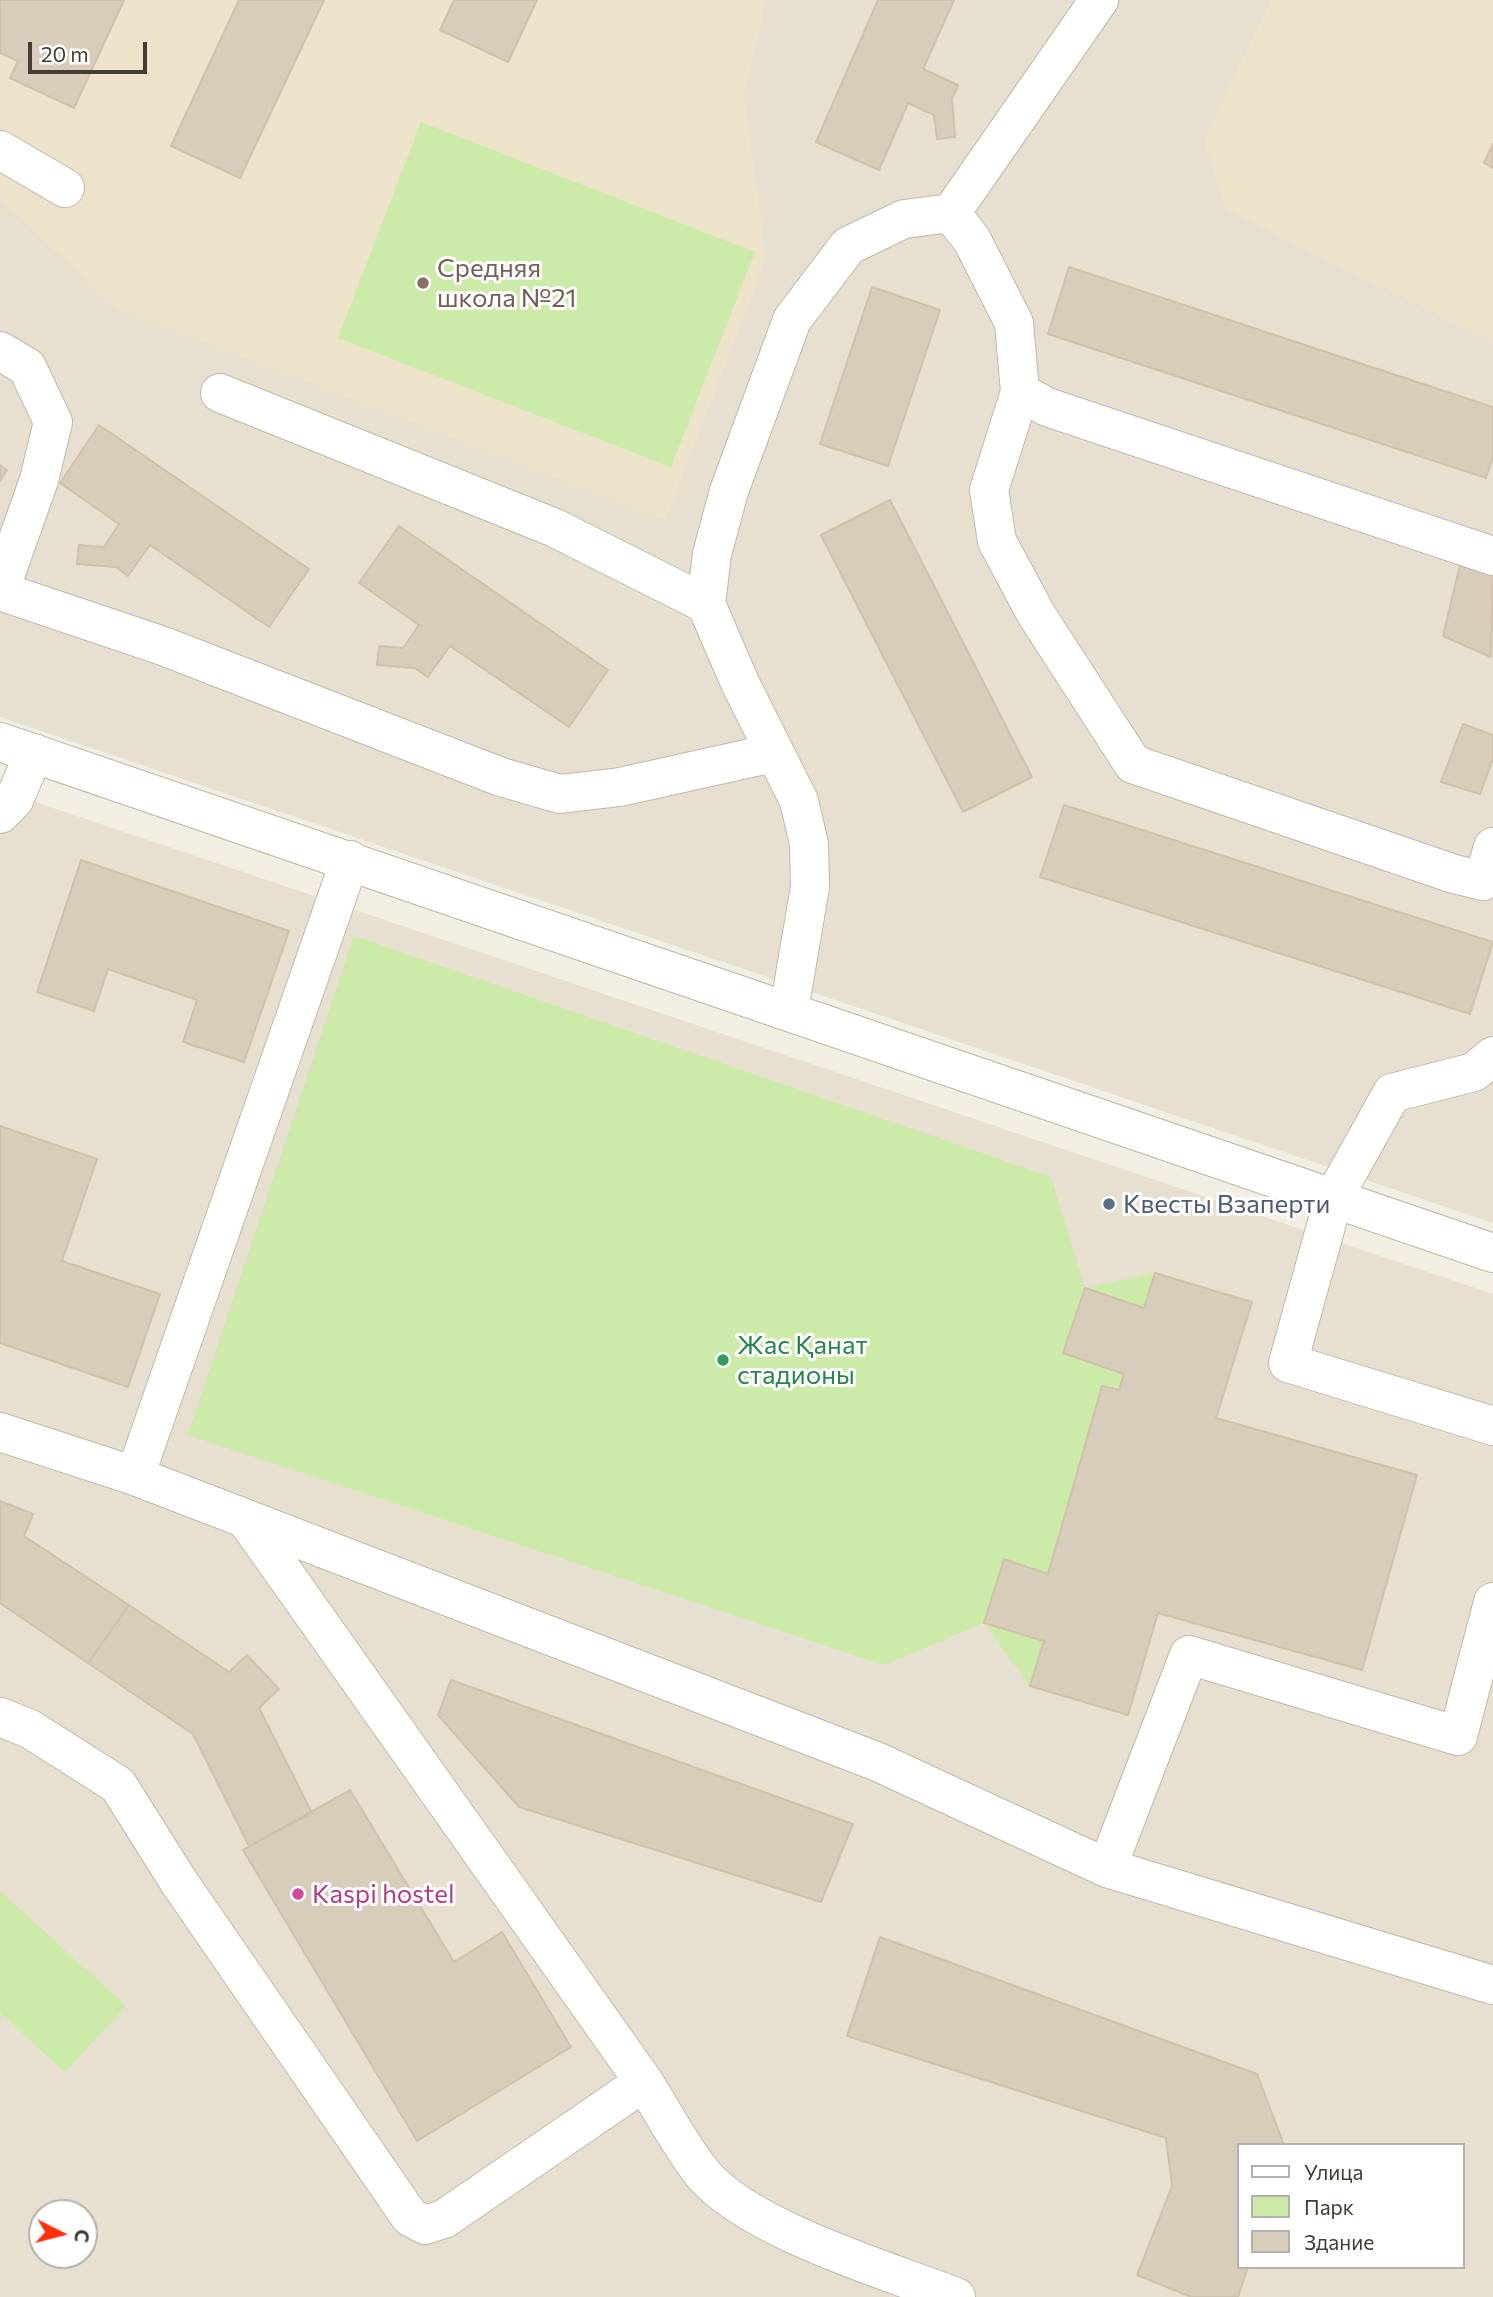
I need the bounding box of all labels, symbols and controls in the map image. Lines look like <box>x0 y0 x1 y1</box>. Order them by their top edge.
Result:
scale bar <box>32 28 150 72</box>
text: 20 m <box>41 41 89 66</box>
place label: Средняя школа №21 <box>437 252 577 314</box>
marker: Средняя школа №21 <box>415 275 431 291</box>
place label: Квесты Взаперти <box>1123 1188 1330 1220</box>
marker: Квесты Взаперти <box>1101 1196 1117 1212</box>
place label: Жас Қанат стадионы <box>737 1329 868 1390</box>
marker: Жас Қанат стадионы <box>715 1352 731 1368</box>
place label: Kaspi hostel <box>312 1878 455 1910</box>
marker: Kaspi hostel <box>290 1886 306 1902</box>
legend <box>1238 2143 1465 2269</box>
text: Улица <box>1304 2159 1363 2184</box>
text: Парк <box>1304 2194 1354 2219</box>
north arrow <box>28 2199 98 2269</box>
text: С <box>70 2228 95 2244</box>
text: Здание <box>1304 2229 1374 2254</box>

